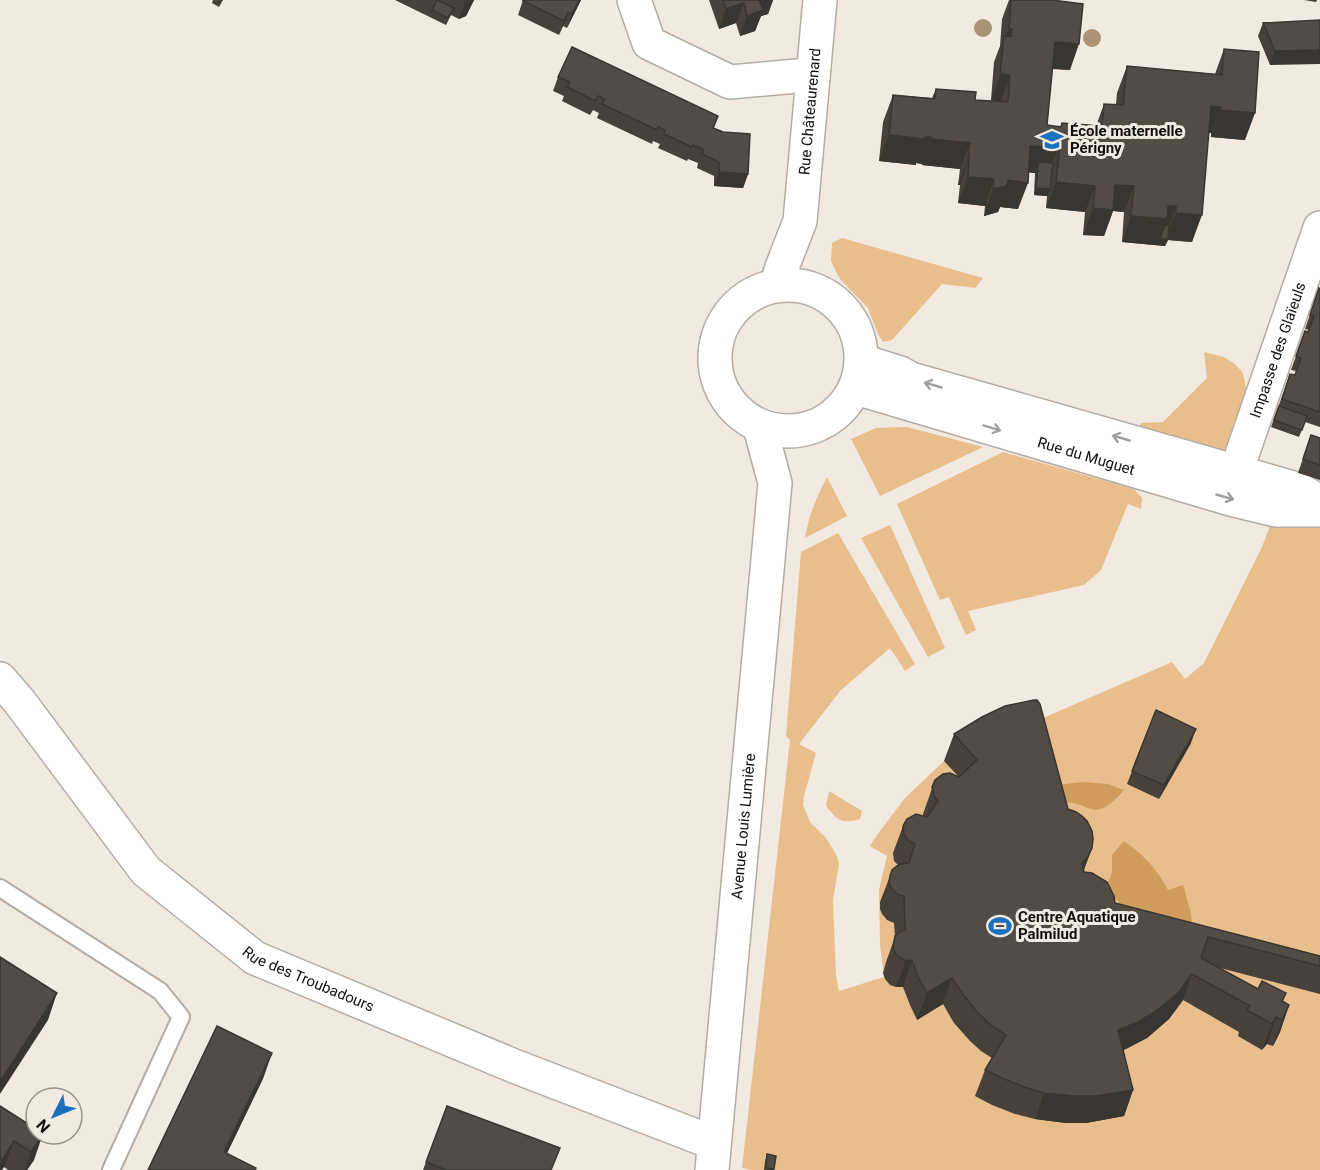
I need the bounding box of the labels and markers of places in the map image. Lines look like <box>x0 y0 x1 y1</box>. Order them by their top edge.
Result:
place label: École maternelle Périgny <box>1070 122 1183 157</box>
school or university icon: École maternelle Périgny <box>1039 127 1065 153</box>
place label: Centre Aquatique Palmilud <box>1018 908 1136 943</box>
sports icon: Centre Aquatique Palmilud <box>987 913 1013 939</box>

